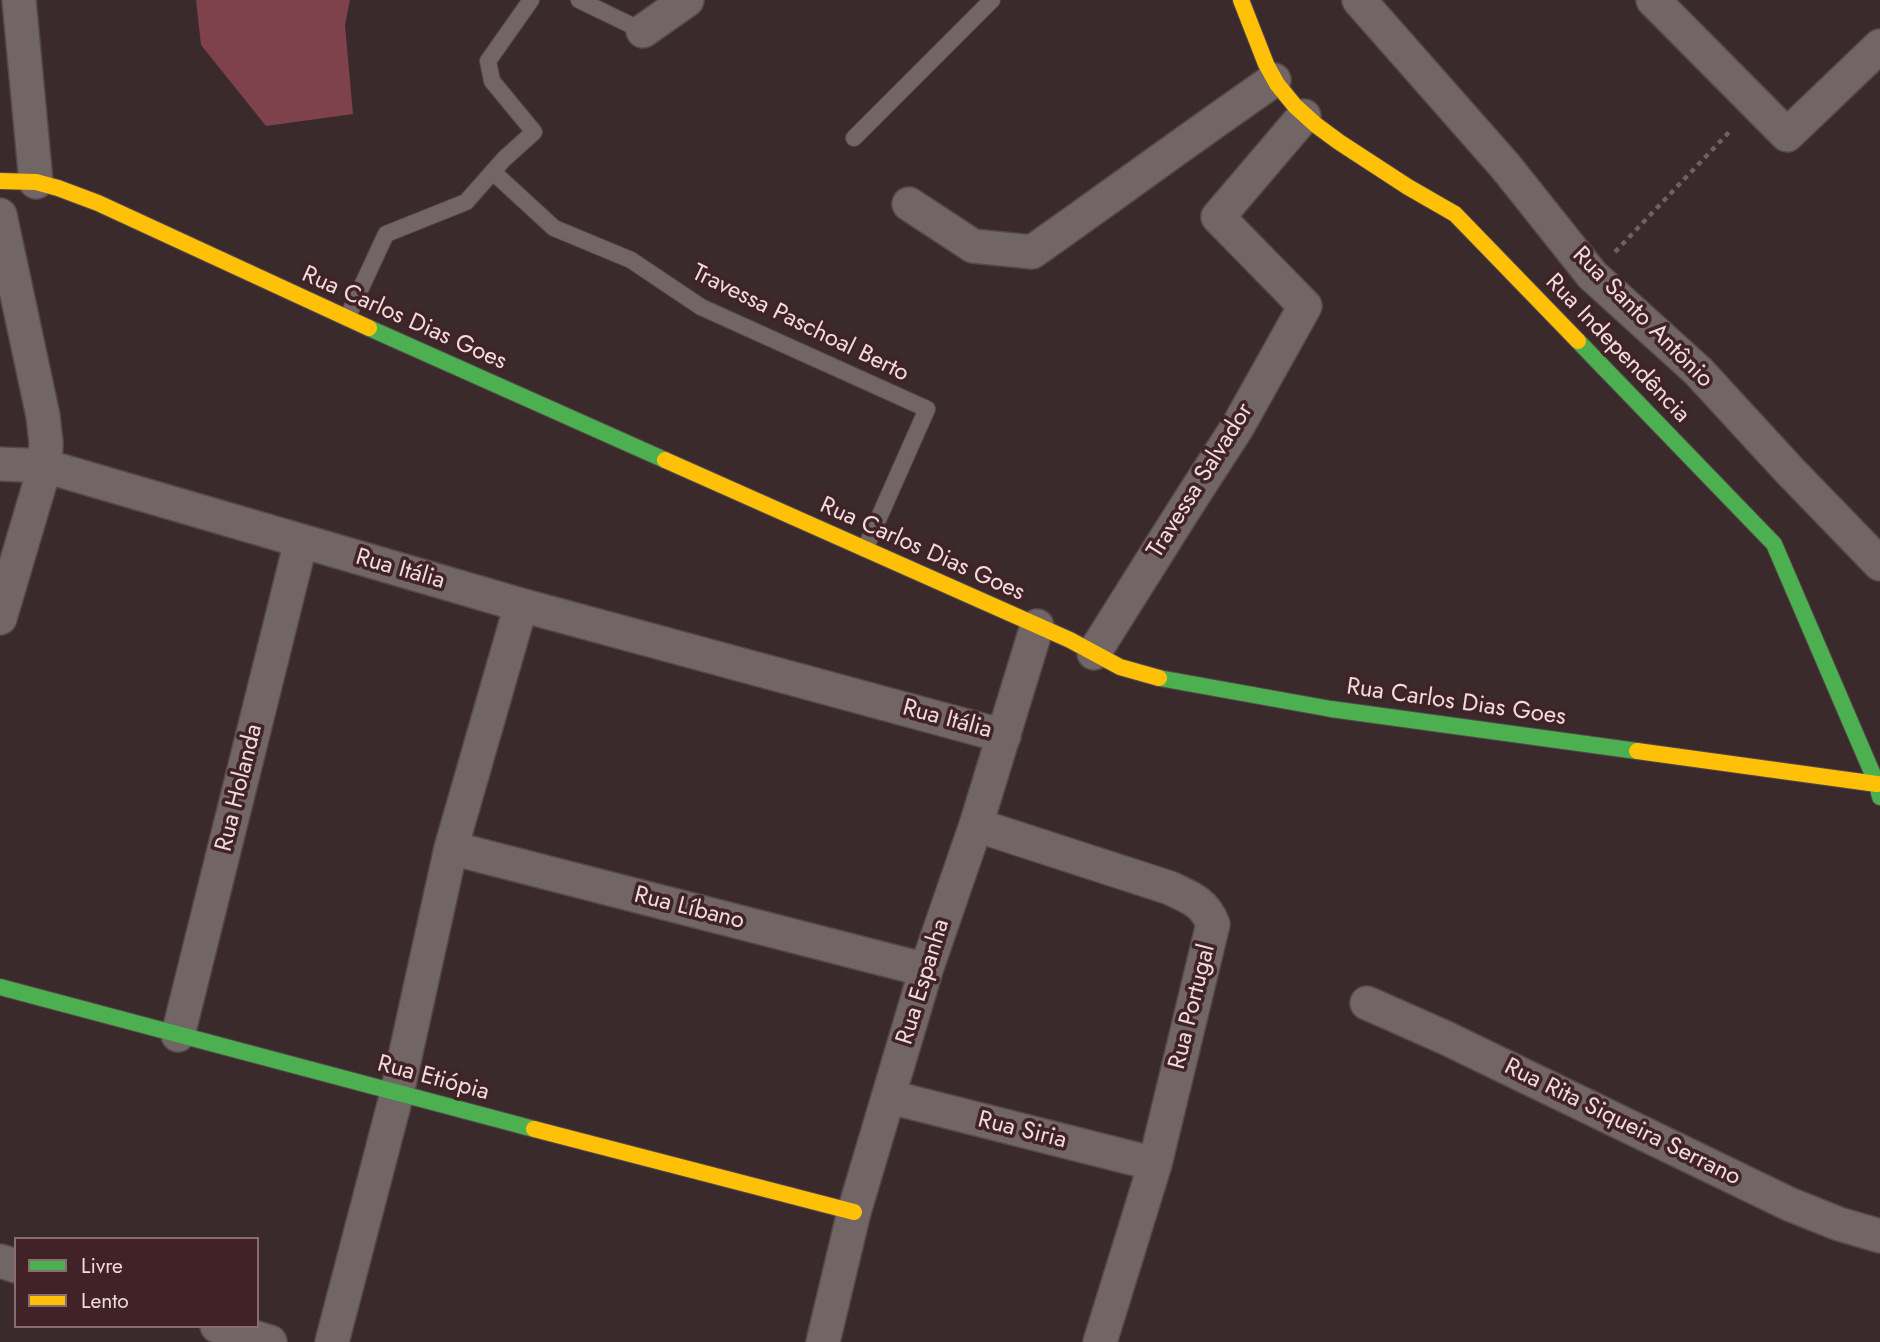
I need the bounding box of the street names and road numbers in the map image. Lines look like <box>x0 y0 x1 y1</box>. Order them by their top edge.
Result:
street label: Rua Santo Antônio <box>1566 242 1718 394</box>
street label: Travessa Paschoal Berto <box>687 259 913 389</box>
street label: Rua Carlos Dias Goes <box>297 261 511 377</box>
street label: Rua Independência <box>1539 269 1695 429</box>
street label: Travessa Salvador <box>1142 398 1260 564</box>
street label: Rua Carlos Dias Goes <box>815 492 1029 608</box>
street label: Rua Itália <box>352 544 448 596</box>
street label: Rua Carlos Dias Goes <box>1344 673 1568 733</box>
street label: Rua Itália <box>899 694 995 746</box>
street label: Rua Holanda <box>210 721 270 855</box>
street label: Rua Líbano <box>631 881 747 937</box>
street label: Rua Espanha <box>891 916 957 1048</box>
street label: Rua Portugal <box>1164 942 1222 1072</box>
street label: Rua Etiópia <box>374 1050 492 1108</box>
street label: Rua Rita Siqueira Serrano <box>1499 1053 1745 1193</box>
street label: Rua Siria <box>975 1106 1069 1156</box>

